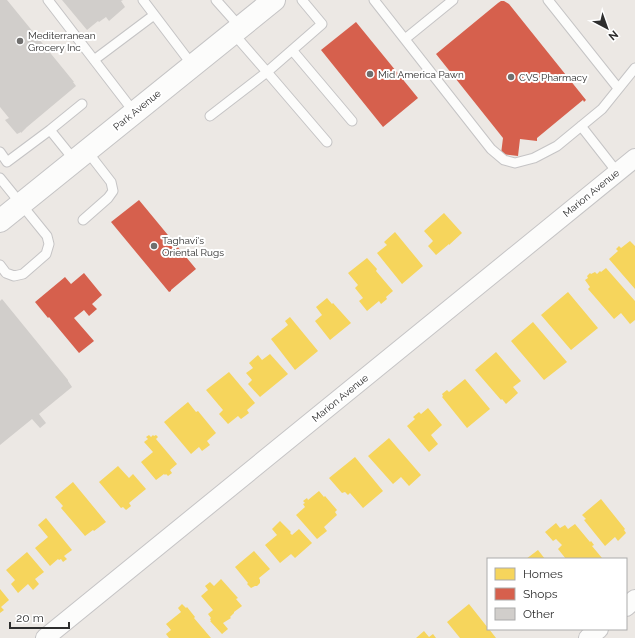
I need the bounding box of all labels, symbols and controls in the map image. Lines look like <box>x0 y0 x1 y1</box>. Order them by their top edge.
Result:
north arrow <box>587 8 627 48</box>
text: N <box>606 28 621 43</box>
place label: Mediterranean Grocery Inc <box>28 30 96 53</box>
marker: Mediterranean Grocery Inc <box>15 36 25 46</box>
marker: Mid America Pawn <box>365 69 375 79</box>
place label: Mid America Pawn <box>378 69 464 80</box>
marker: CVS Pharmacy <box>506 72 516 82</box>
place label: CVS Pharmacy <box>519 72 588 83</box>
street label: Park Avenue <box>111 87 163 132</box>
street label: Marion Avenue <box>561 167 621 219</box>
place label: Taghavi's Oriental Rugs <box>162 235 224 258</box>
marker: Taghavi's Oriental Rugs <box>149 241 159 251</box>
street label: Marion Avenue <box>310 372 370 424</box>
legend <box>487 558 627 630</box>
text: Homes <box>523 567 563 581</box>
text: Shops <box>523 587 558 601</box>
scale bar <box>10 604 69 630</box>
text: Other <box>523 607 555 621</box>
text: 20 m <box>16 611 44 625</box>

